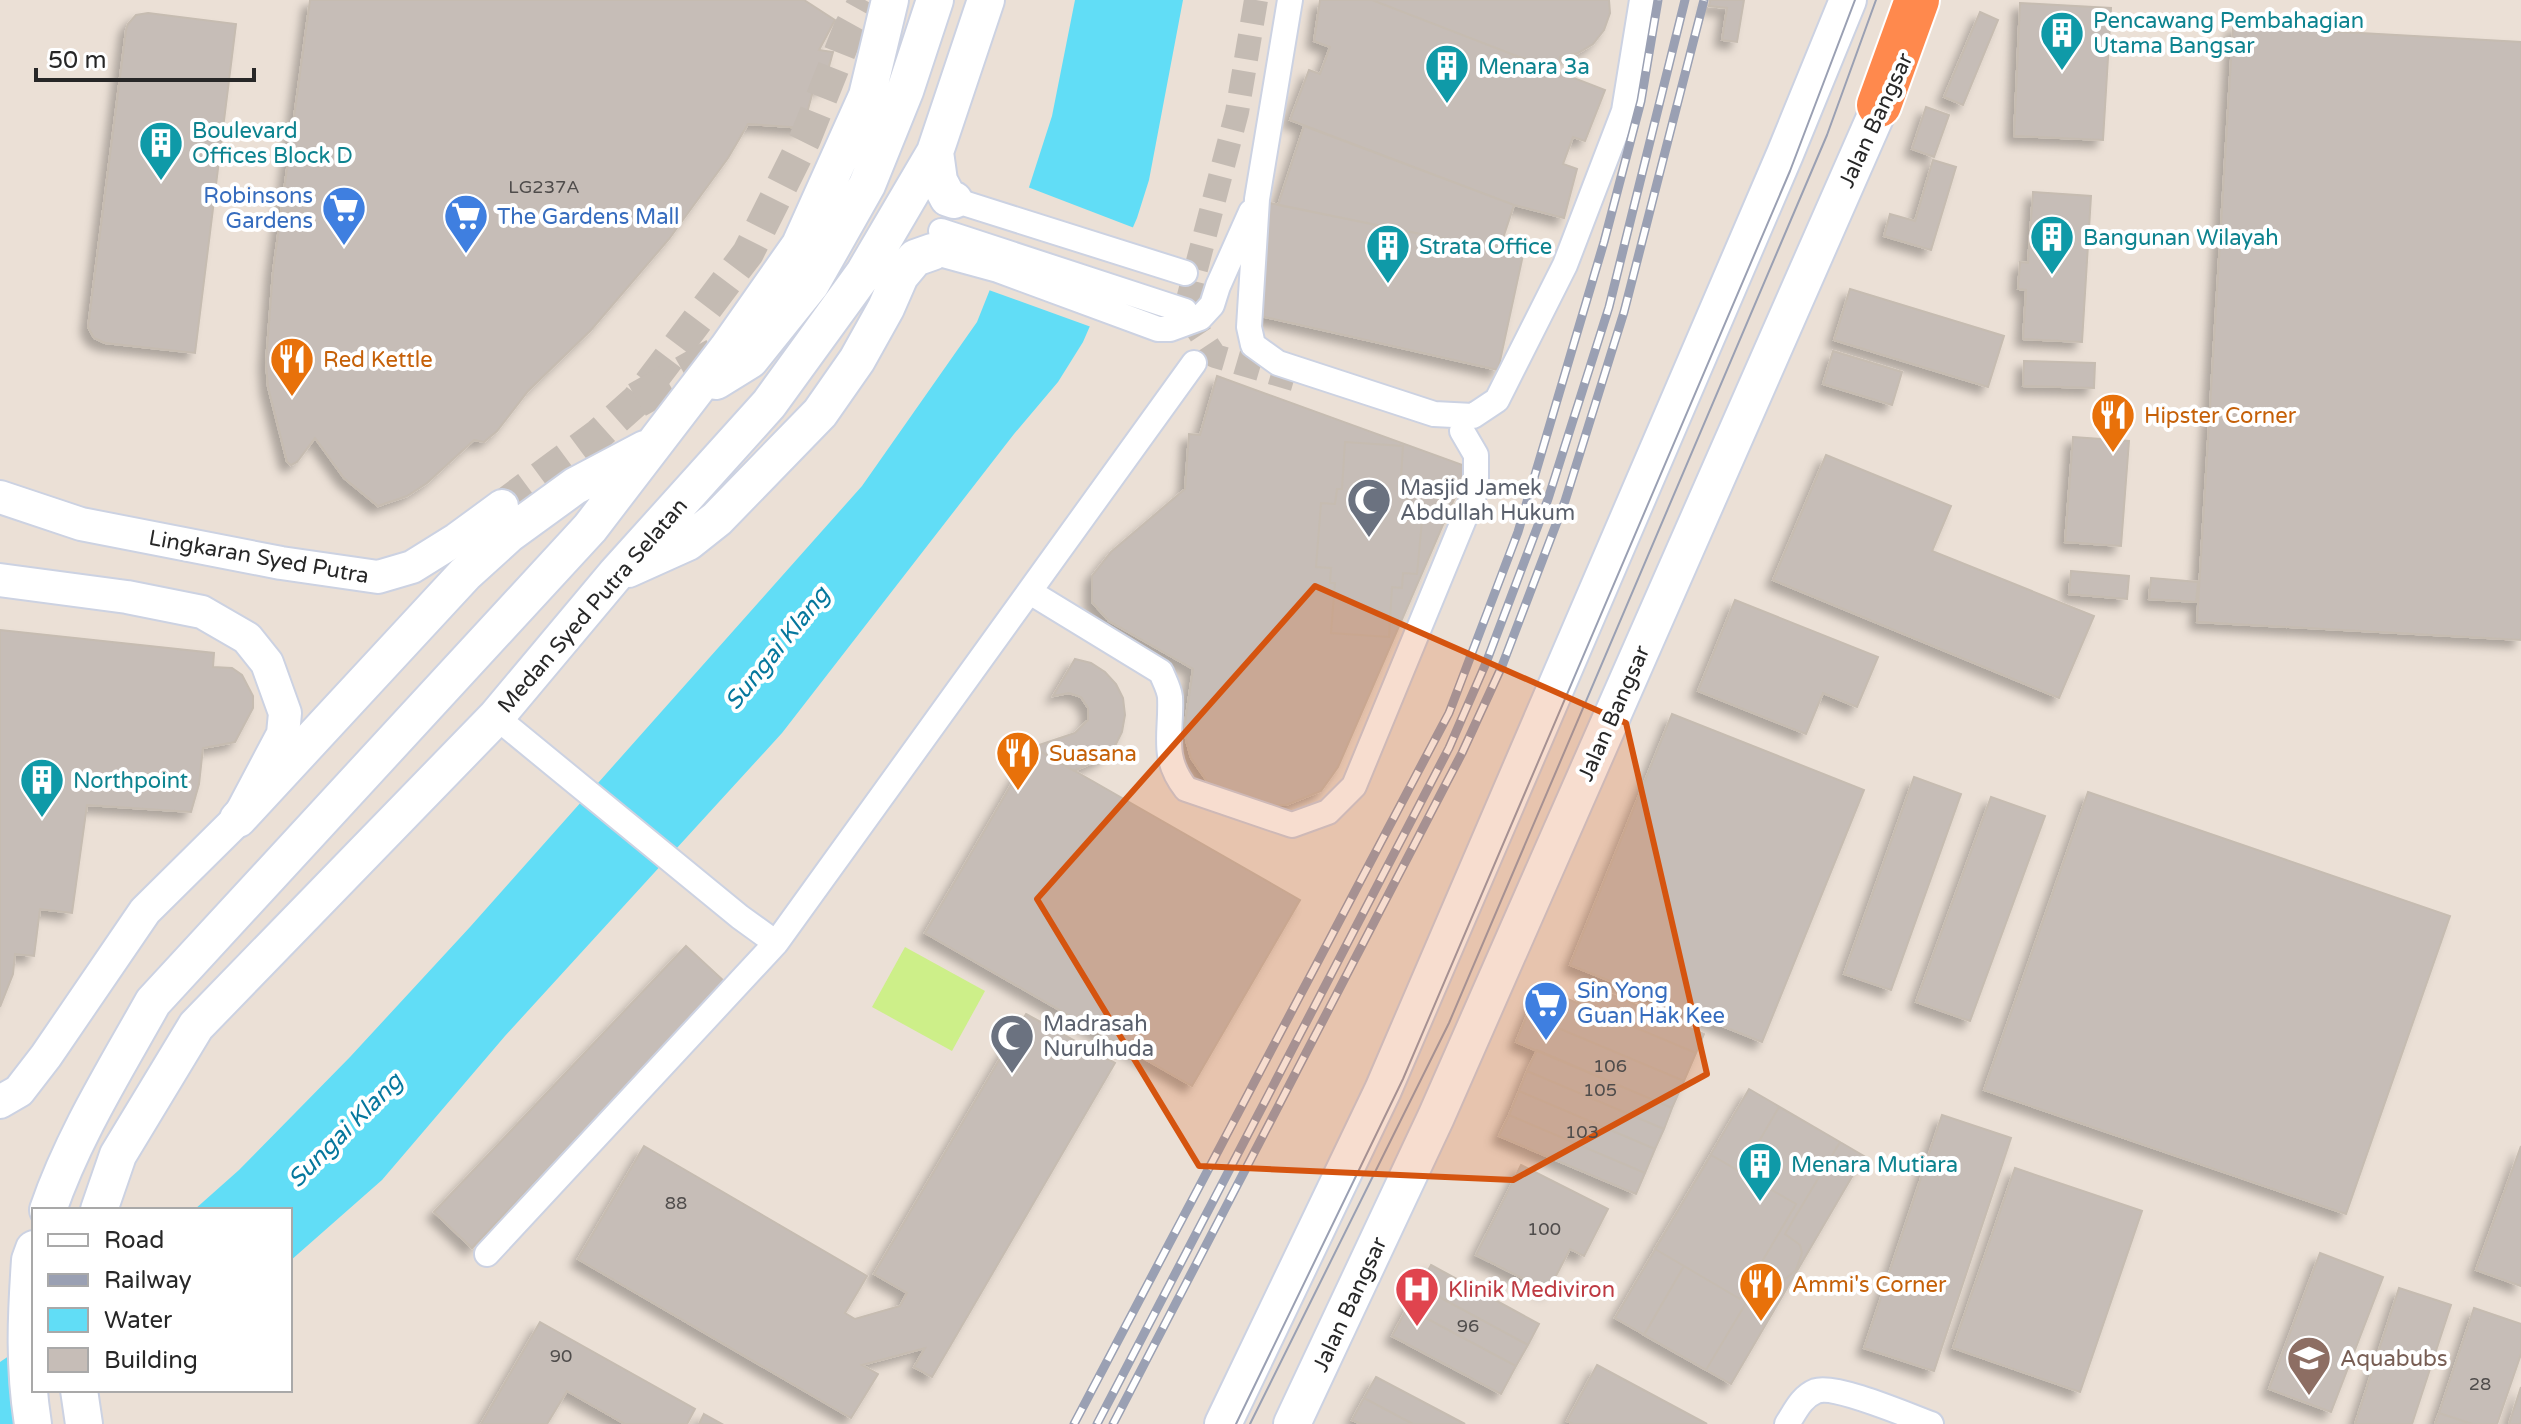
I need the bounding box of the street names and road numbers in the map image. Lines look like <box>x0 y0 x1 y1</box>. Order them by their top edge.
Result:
street label: Jalan Bangsar <box>1833 48 1919 192</box>
street label: Medan Syed Putra Selatan <box>492 493 693 718</box>
street label: Lingkaran Syed Putra <box>147 525 371 589</box>
street label: Jalan Bangsar <box>1572 641 1656 785</box>
street label: Jalan Bangsar <box>1307 1232 1393 1376</box>

